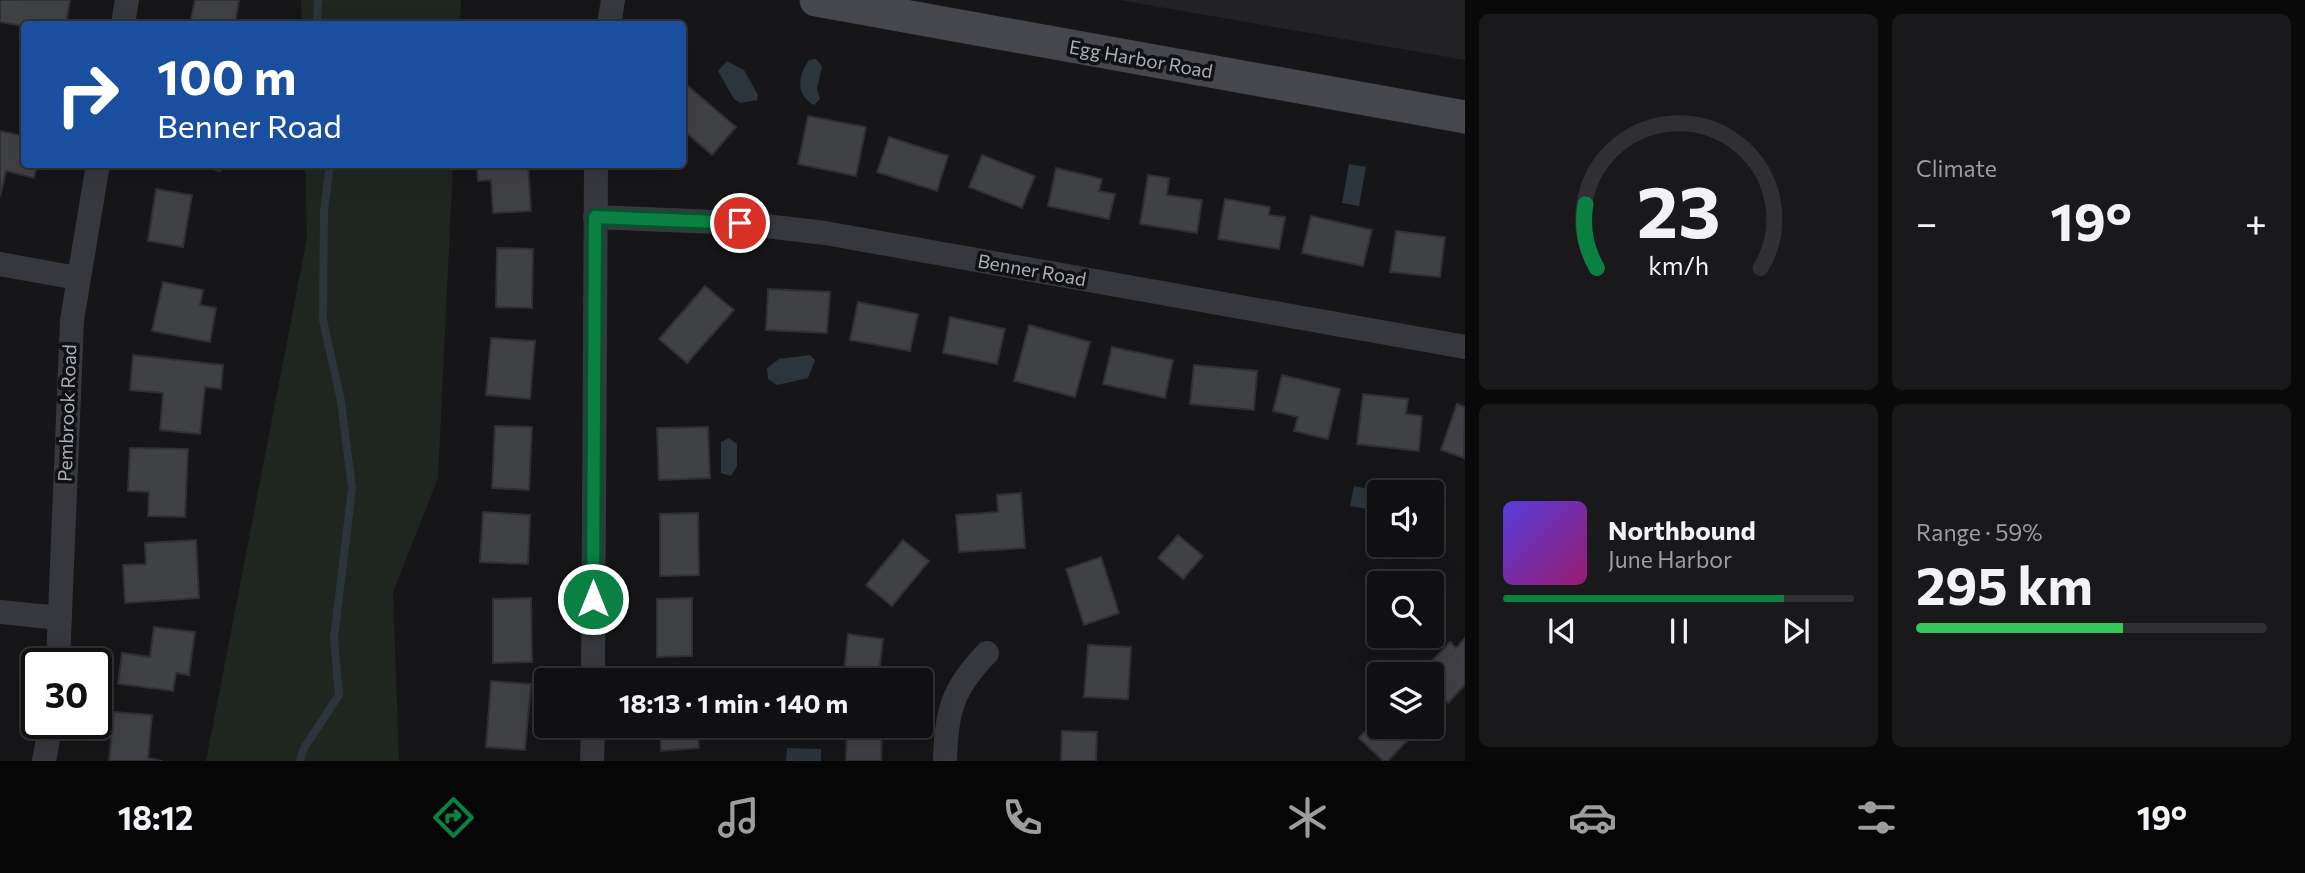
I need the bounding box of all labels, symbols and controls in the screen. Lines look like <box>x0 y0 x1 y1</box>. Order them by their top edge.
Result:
street label: Egg Harbor Road <box>1067 35 1215 82</box>
text: 100 m <box>157 45 296 105</box>
icon: right <box>42 49 133 140</box>
text: Benner Road <box>157 105 342 145</box>
text: Climate <box>1916 154 1997 182</box>
text: 23 <box>1637 164 1720 253</box>
text: 19° <box>2050 188 2132 252</box>
pin <box>710 193 770 253</box>
text: − <box>1916 198 1938 245</box>
text: + <box>2245 198 2267 245</box>
icon: arrive <box>721 204 759 242</box>
street label: Benner Road <box>976 249 1088 290</box>
text: km/h <box>1648 250 1709 280</box>
street label: Pembrook Road <box>53 344 80 482</box>
map controls <box>1367 480 1444 739</box>
button: sound <box>1367 480 1444 557</box>
text: Northbound <box>1608 514 1756 545</box>
text: Range · 59% <box>1916 518 2043 546</box>
text: June Harbor <box>1608 545 1732 573</box>
text: 295 km <box>1916 552 2093 616</box>
position arrow <box>556 562 630 636</box>
button: search <box>1367 571 1444 648</box>
icon: previous <box>1543 612 1581 650</box>
icon: pause <box>1660 612 1698 650</box>
icon: next <box>1777 612 1815 650</box>
speed limit sign: 30 <box>21 648 112 739</box>
button: layers <box>1367 662 1444 739</box>
text: 18:13 · 1 min · 140 m <box>619 687 848 718</box>
icon: directions <box>429 793 478 842</box>
icon: music <box>714 793 763 842</box>
icon: phone <box>998 793 1047 842</box>
icon: climate <box>1283 793 1332 842</box>
icon: car <box>1568 793 1617 842</box>
icon: filters <box>1852 793 1901 842</box>
text: 18:12 <box>118 797 193 837</box>
text: 19° <box>2137 797 2187 837</box>

